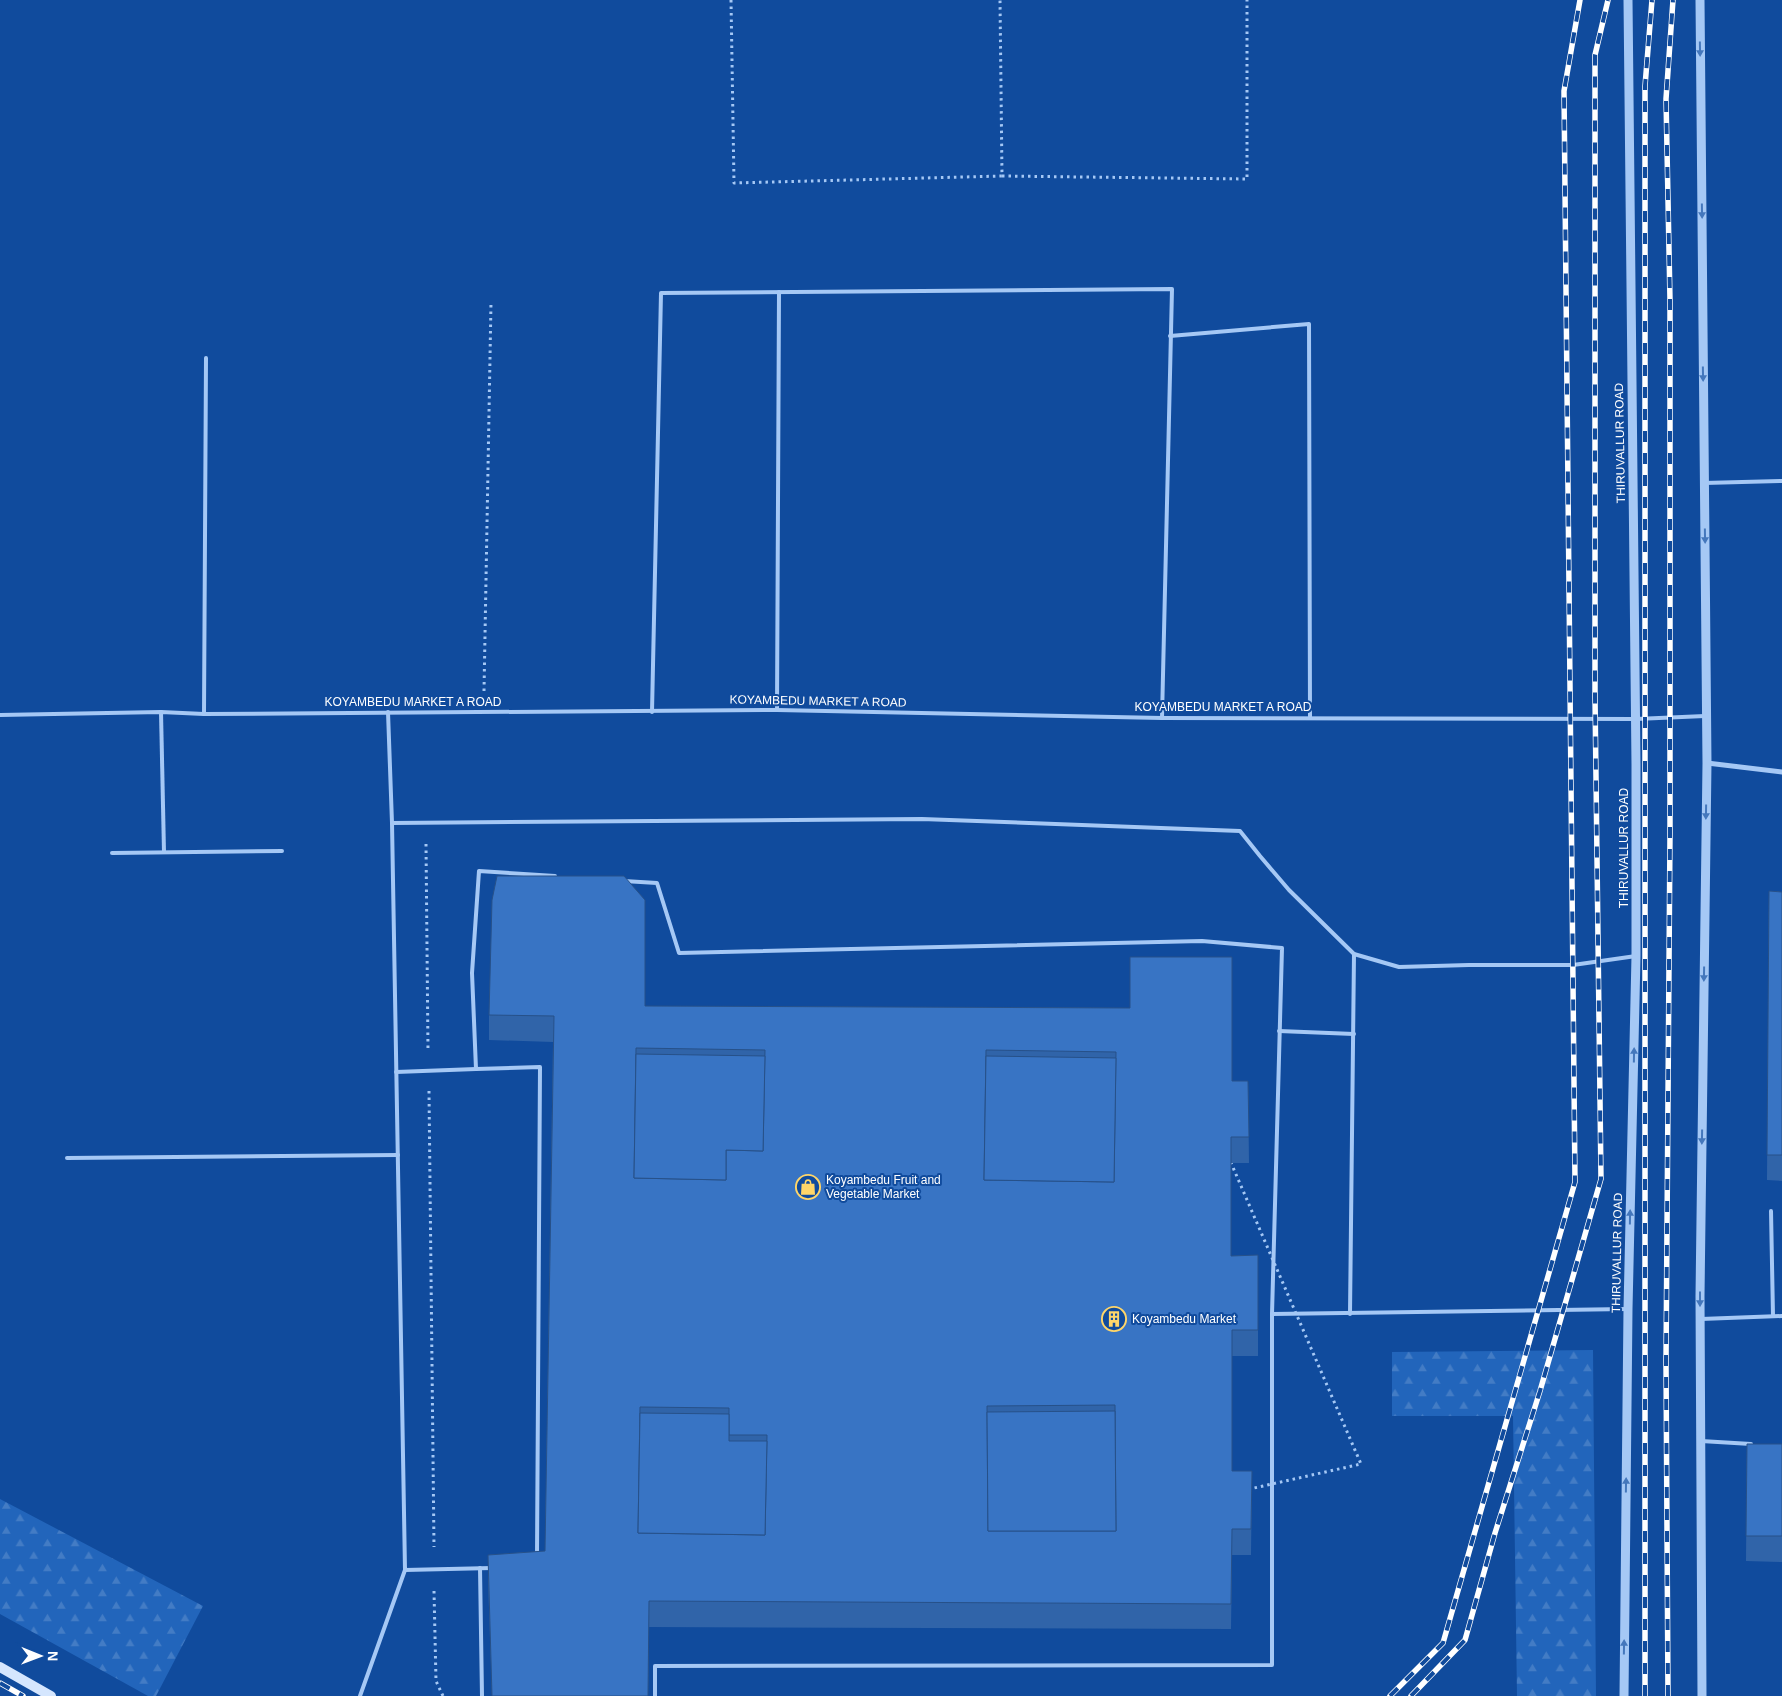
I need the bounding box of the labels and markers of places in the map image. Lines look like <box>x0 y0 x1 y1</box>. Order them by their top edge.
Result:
place label: Koyambedu Fruit and Vegetable Market <box>826 1173 941 1201</box>
shop icon: Koyambedu Fruit and Vegetable Market <box>795 1174 821 1200</box>
building icon: Koyambedu Market <box>1101 1306 1127 1332</box>
place label: Koyambedu Market <box>1132 1312 1237 1326</box>

